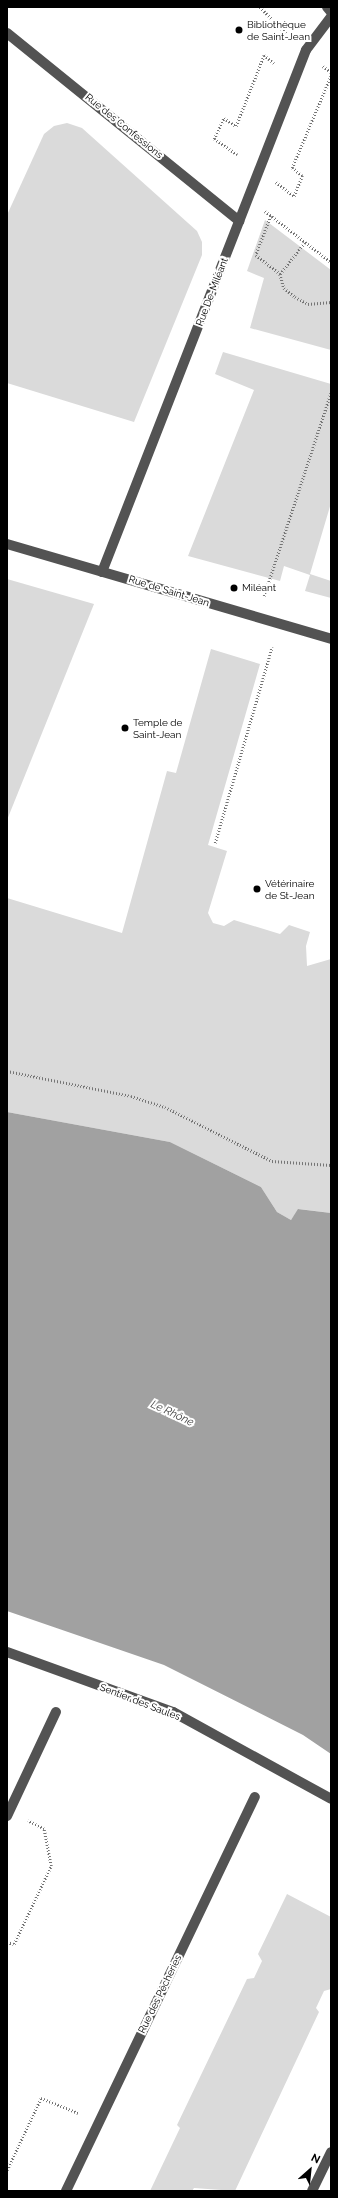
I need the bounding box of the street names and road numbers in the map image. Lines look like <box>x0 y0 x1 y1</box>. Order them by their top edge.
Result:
street label: Rue des Confessions <box>83 91 165 161</box>
street label: Rue De-Miléant <box>193 256 231 328</box>
street label: Rue de Saint-Jean <box>127 573 211 609</box>
street label: Sentier des Saules <box>98 1681 182 1723</box>
street label: Rue des Pêcheries <box>136 1953 184 2035</box>

